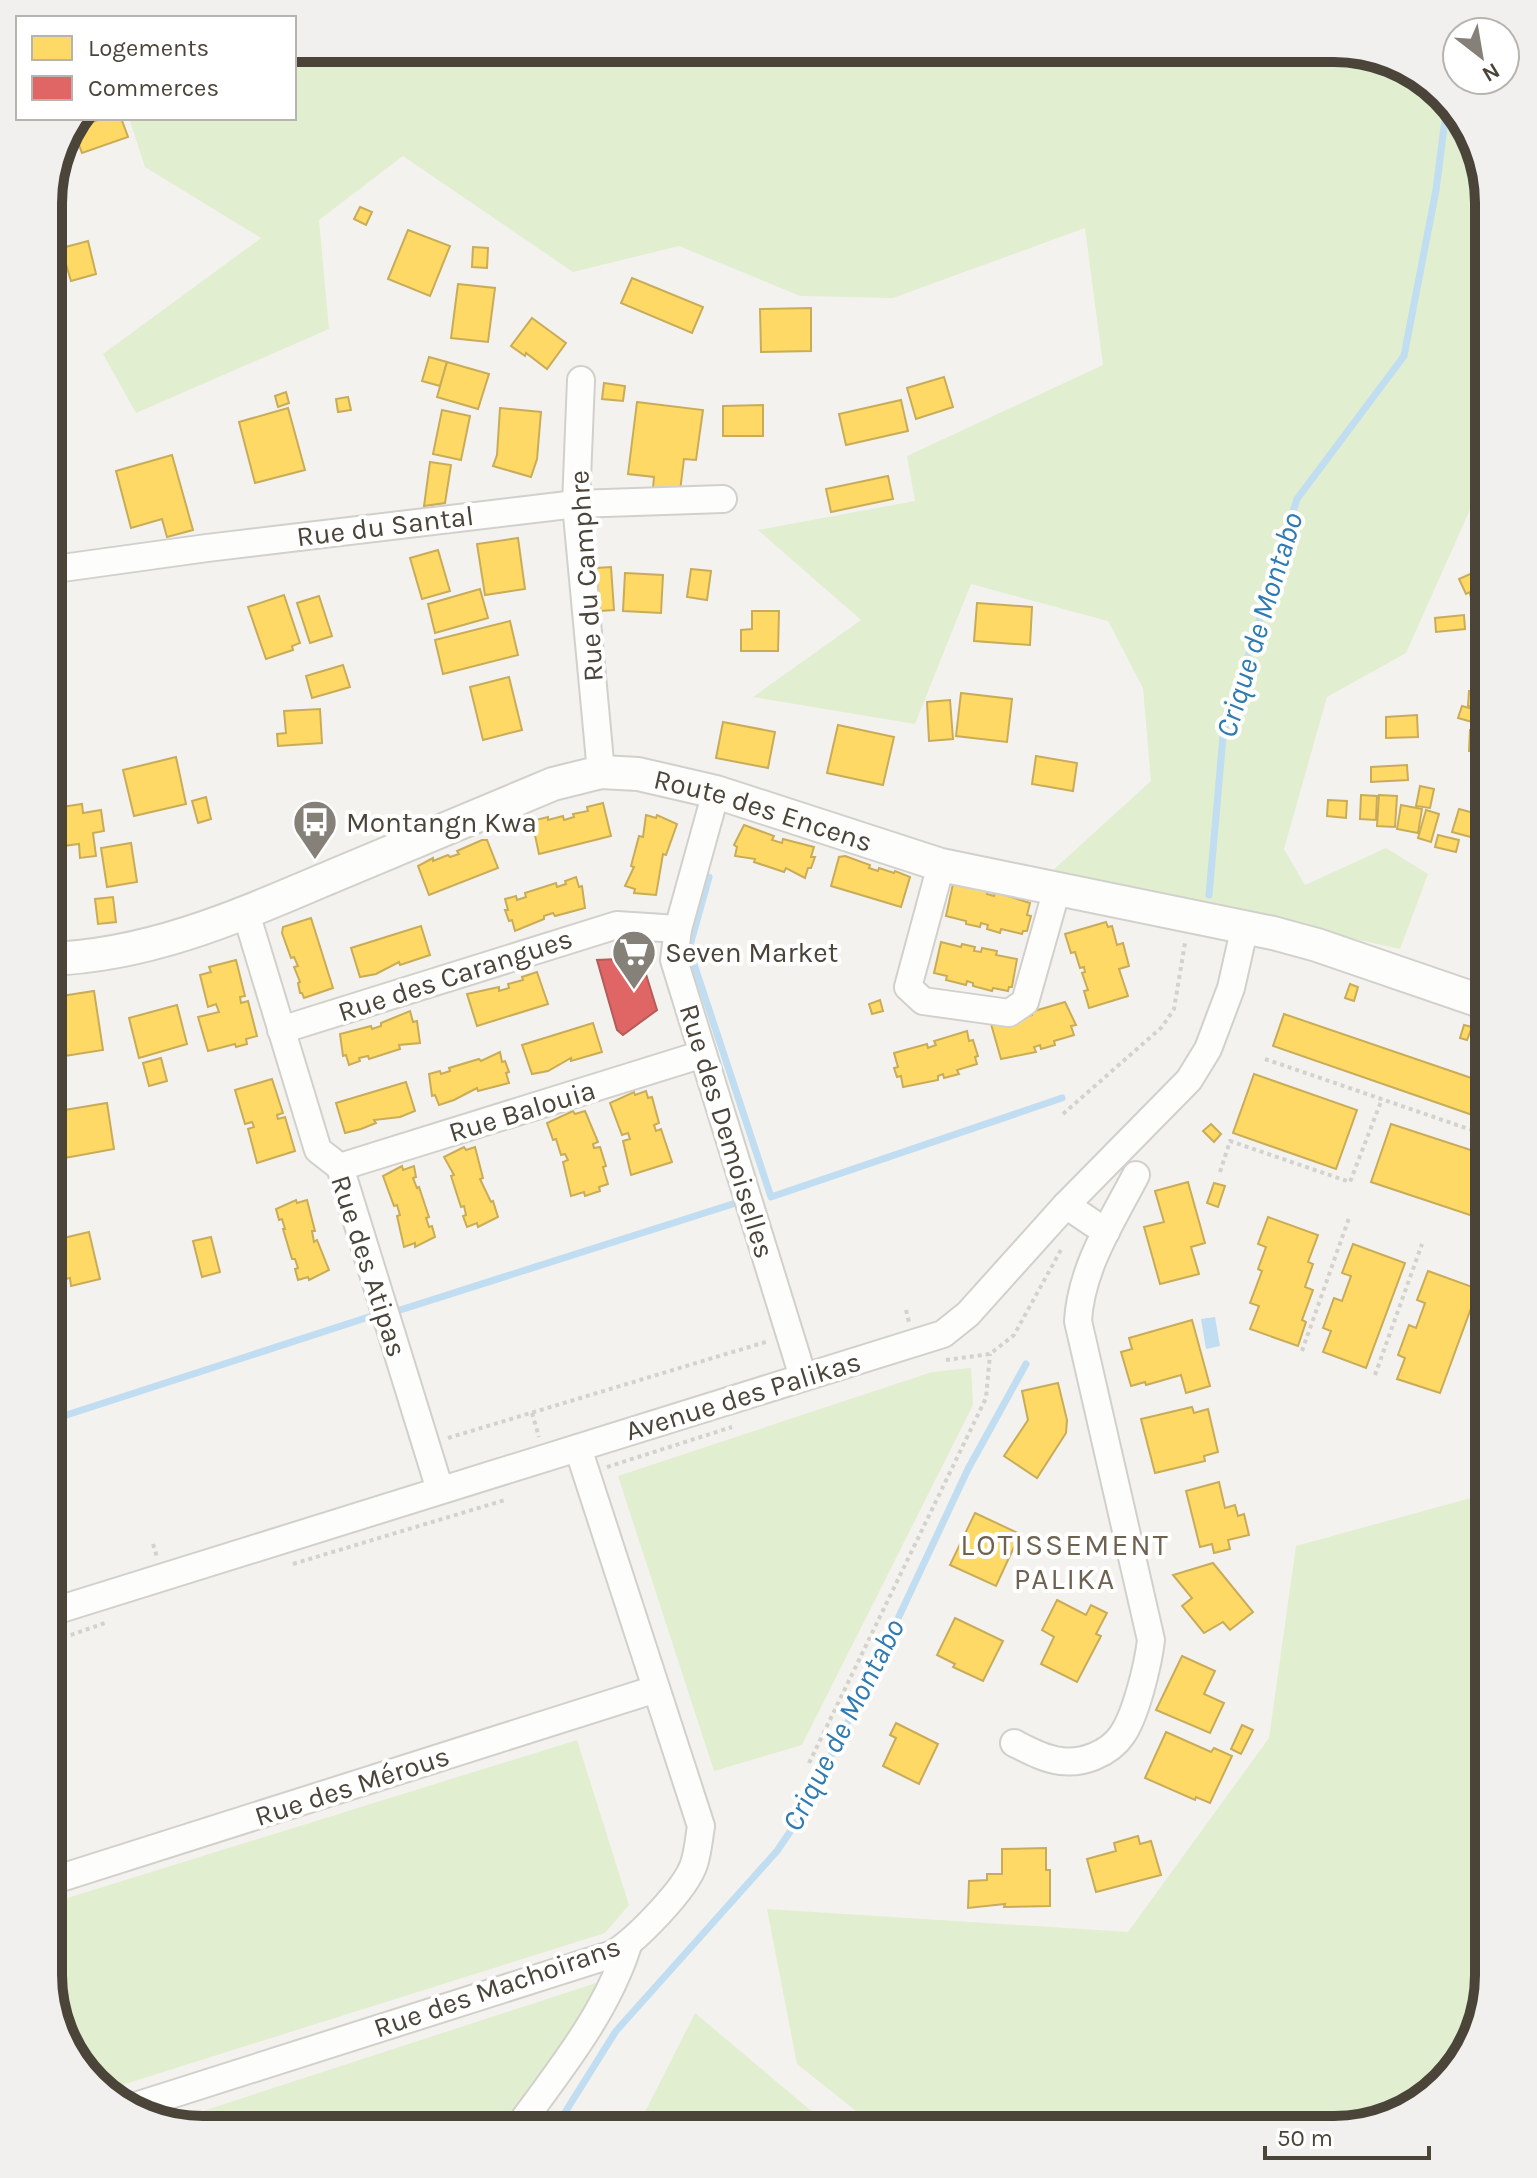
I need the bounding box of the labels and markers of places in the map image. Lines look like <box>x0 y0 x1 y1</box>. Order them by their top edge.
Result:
bus stop icon: Montangn Kwa <box>291 798 339 861</box>
place label: Montangn Kwa <box>346 806 537 839</box>
supermarket icon: Seven Market <box>610 928 658 991</box>
place label: Seven Market <box>665 936 838 969</box>

